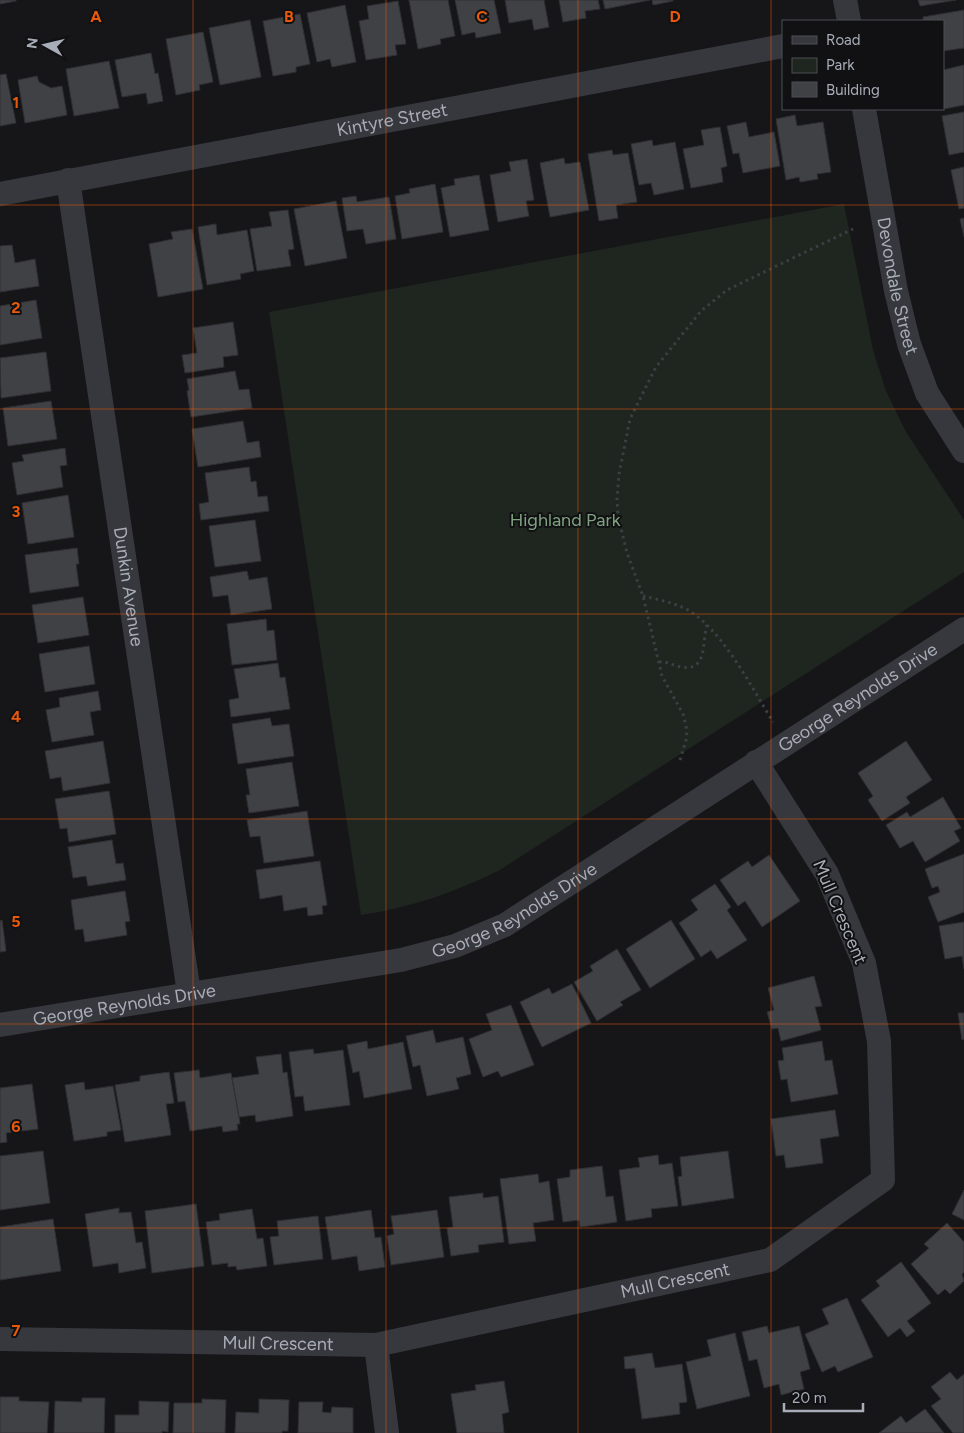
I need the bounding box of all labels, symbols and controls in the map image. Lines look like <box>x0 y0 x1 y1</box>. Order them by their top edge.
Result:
text: A <box>90 7 102 26</box>
text: B <box>284 7 294 26</box>
text: C <box>476 7 488 26</box>
text: D <box>669 7 681 26</box>
north arrow <box>20 20 70 70</box>
legend <box>782 20 944 110</box>
text: Road <box>826 31 861 49</box>
text: N <box>23 37 42 50</box>
text: Park <box>826 56 855 74</box>
text: Building <box>826 81 880 99</box>
text: 1 <box>13 93 19 112</box>
street label: Kintyre Street <box>335 99 449 141</box>
street label: Devondale Street <box>872 215 923 358</box>
text: 2 <box>11 298 21 317</box>
text: 3 <box>12 502 21 521</box>
park label: Highland Park <box>510 509 621 531</box>
street label: Dunkin Avenue <box>109 525 148 648</box>
street label: George Reynolds Drive <box>774 638 942 757</box>
text: 4 <box>11 707 21 726</box>
street label: Mull Crescent <box>808 856 872 968</box>
street label: George Reynolds Drive <box>430 858 601 963</box>
text: 5 <box>11 912 21 931</box>
street label: George Reynolds Drive <box>31 979 218 1030</box>
text: 6 <box>11 1117 21 1136</box>
street label: Mull Crescent <box>618 1258 732 1303</box>
text: 7 <box>12 1321 21 1340</box>
street label: Mull Crescent <box>222 1332 334 1355</box>
scale bar <box>784 1380 863 1412</box>
text: 20 m <box>792 1389 826 1407</box>

